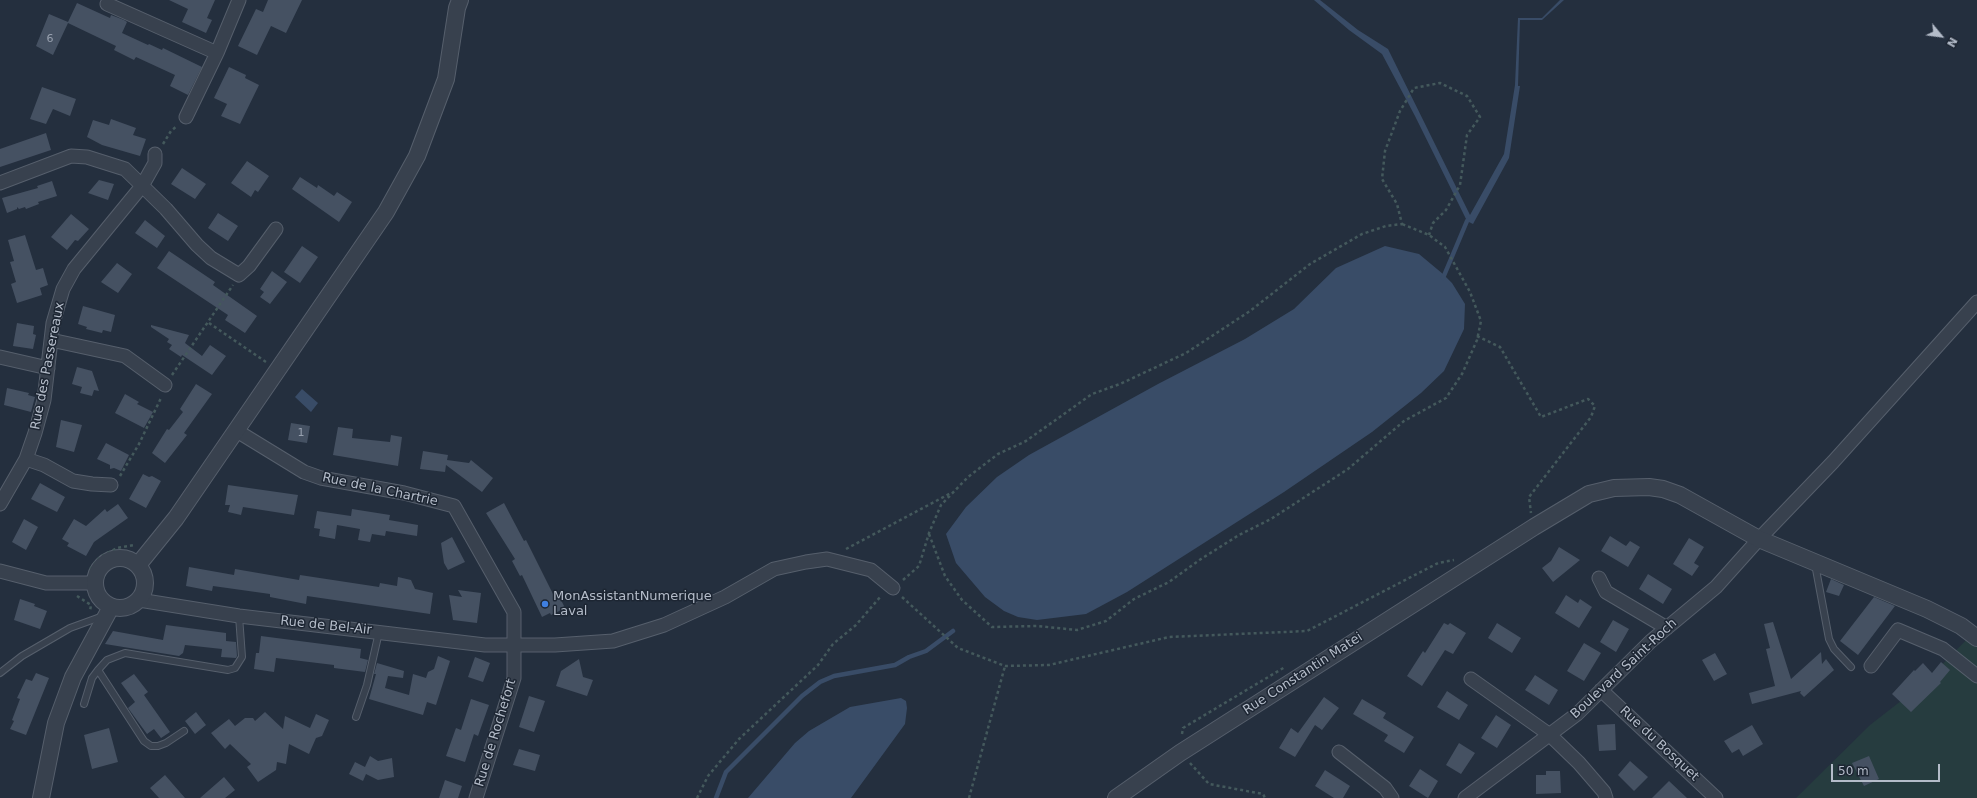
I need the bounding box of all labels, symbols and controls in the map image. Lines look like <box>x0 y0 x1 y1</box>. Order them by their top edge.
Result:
north arrow <box>1921 16 1961 56</box>
house number: 6 <box>47 32 53 46</box>
text: N <box>1944 35 1960 49</box>
street label: Rue des Passereaux <box>28 301 68 431</box>
house number: 1 <box>298 426 304 440</box>
street label: Rue de la Chartrie <box>321 470 439 510</box>
place label: MonAssistantNumerique Laval <box>553 589 712 620</box>
marker: MonAssistantNumerique Laval <box>540 599 550 609</box>
street label: Rue de Bel-Air <box>279 613 373 639</box>
street label: Boulevard Saint-Roch <box>1568 616 1680 722</box>
street label: Rue Constantin Matei <box>1240 630 1366 718</box>
street label: Rue de Rochefort <box>472 677 520 789</box>
street label: Rue du Bosquet <box>1616 703 1702 785</box>
scale bar <box>1833 756 1942 782</box>
text: 50 m <box>1838 764 1869 778</box>

